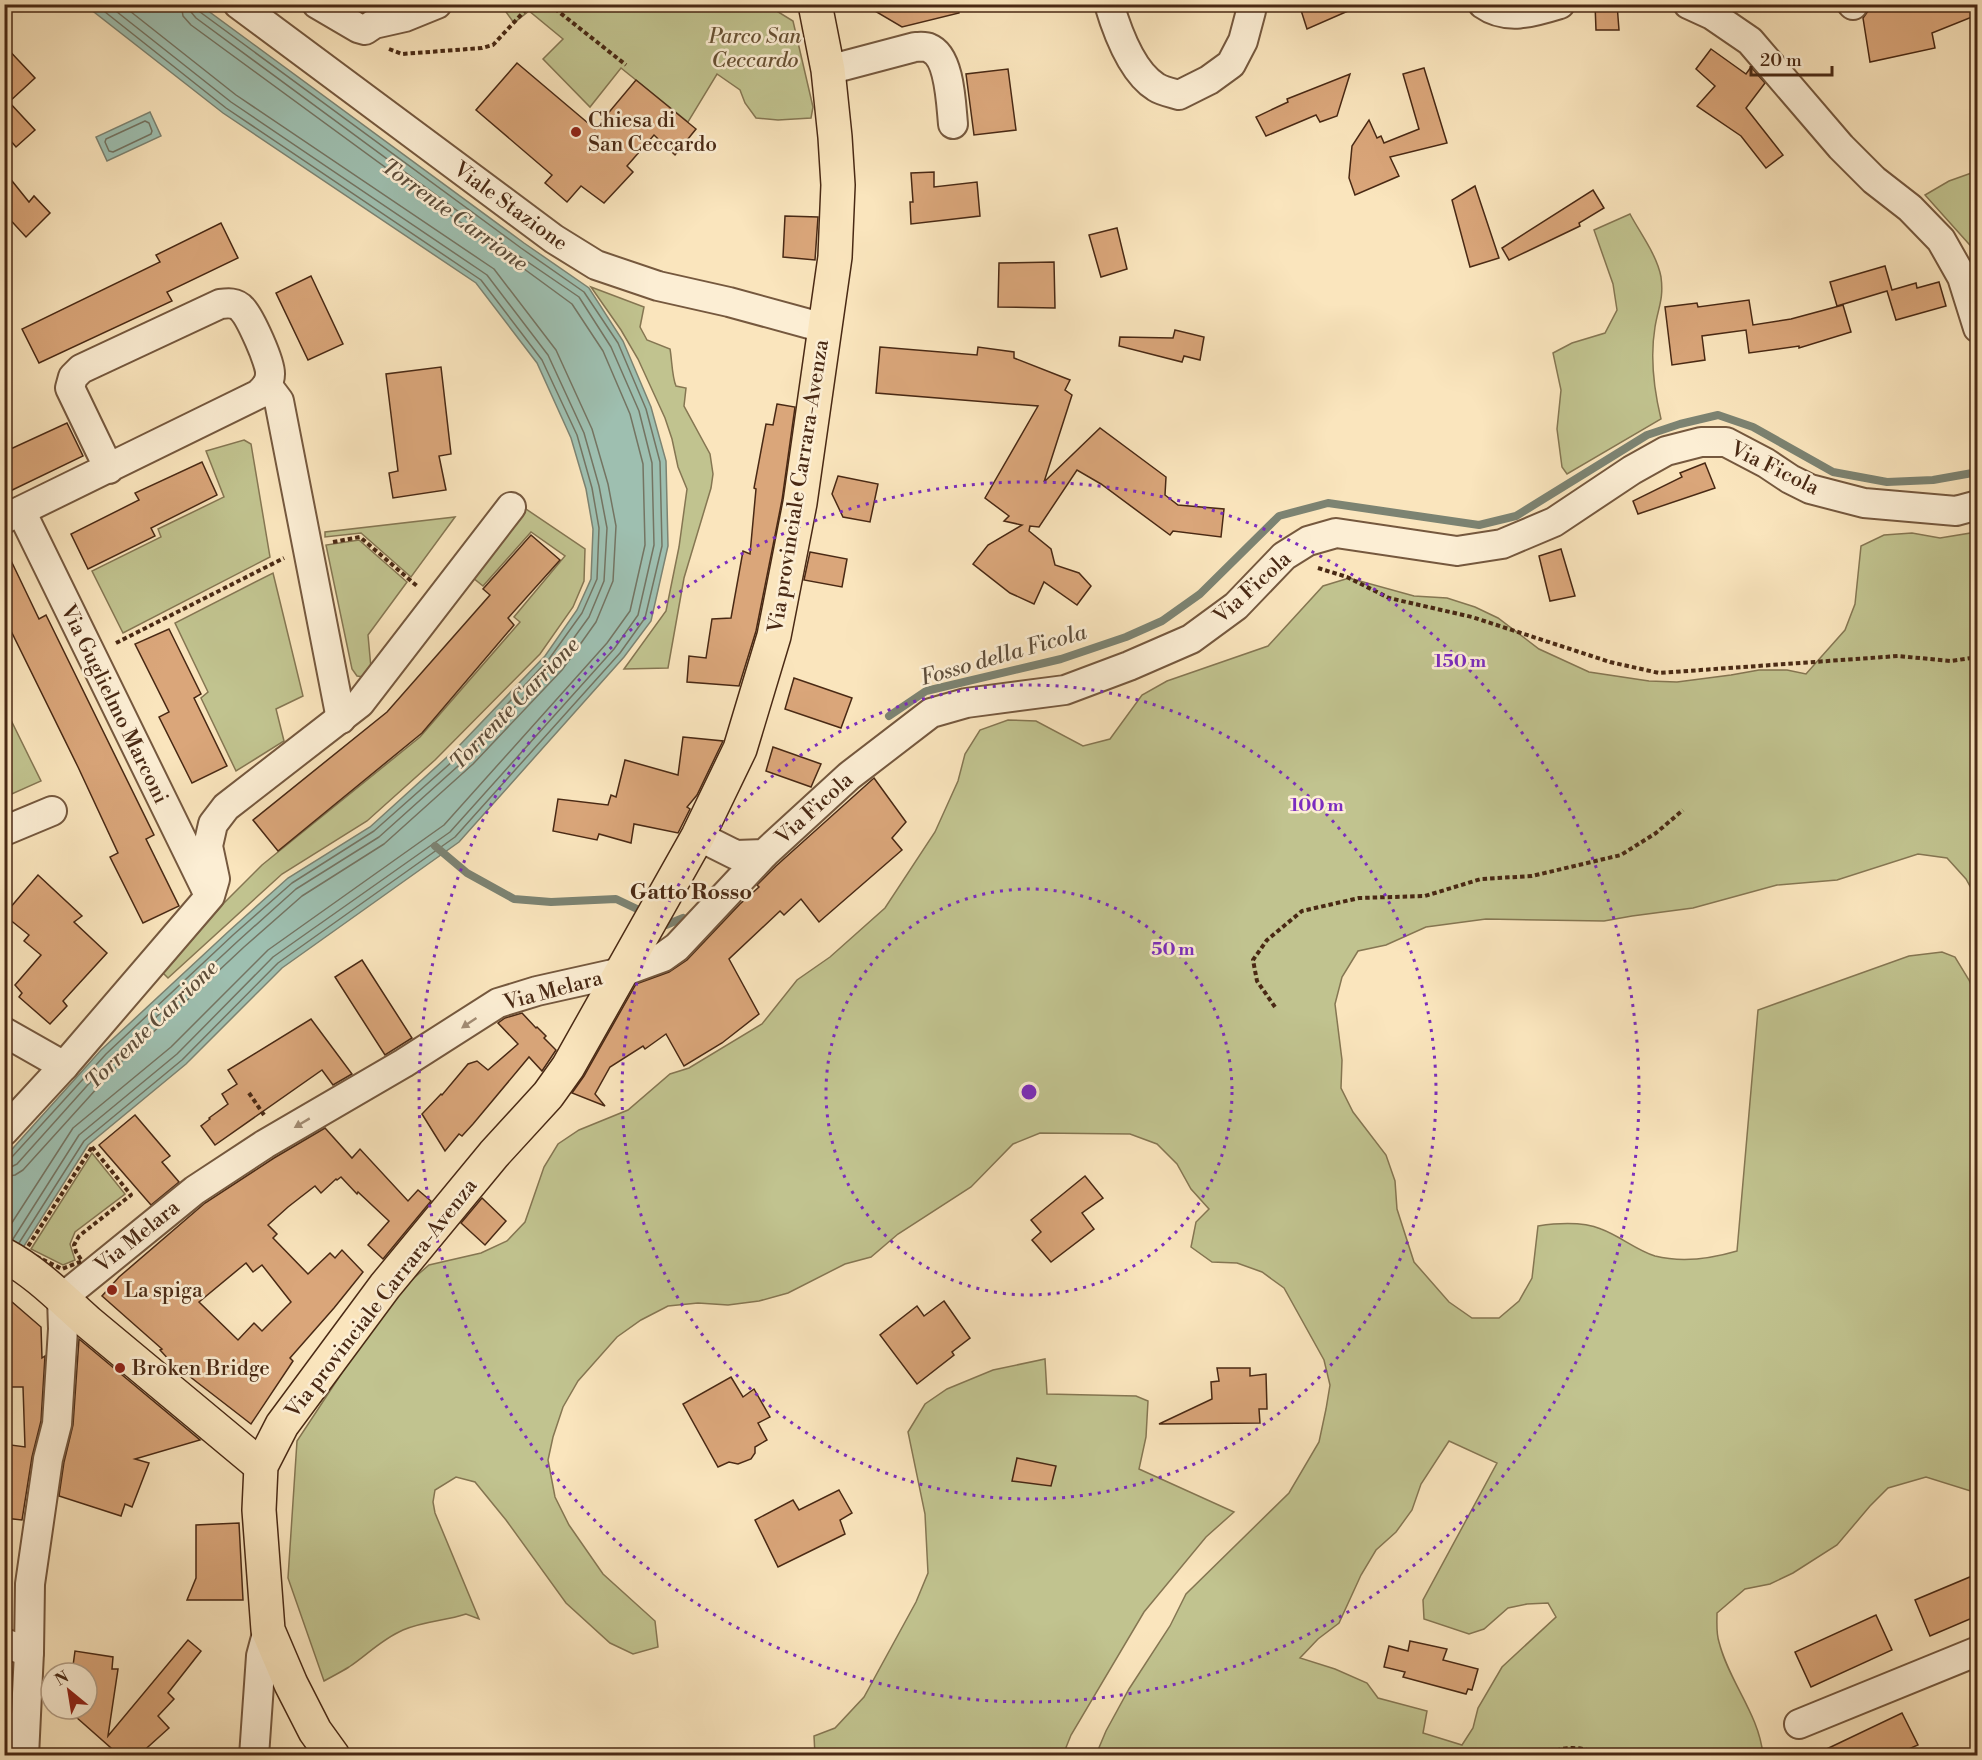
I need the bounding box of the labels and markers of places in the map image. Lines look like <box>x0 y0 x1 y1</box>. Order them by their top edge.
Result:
place label: Chiesa di San Ceccardo <box>588 108 717 158</box>
marker: Chiesa di San Ceccardo <box>569 125 583 139</box>
centre of rings <box>1019 1082 1039 1102</box>
place label: La spiga <box>124 1278 203 1304</box>
marker: La spiga <box>105 1283 119 1297</box>
place label: Broken Bridge <box>131 1356 270 1382</box>
marker: Broken Bridge <box>113 1361 127 1375</box>

